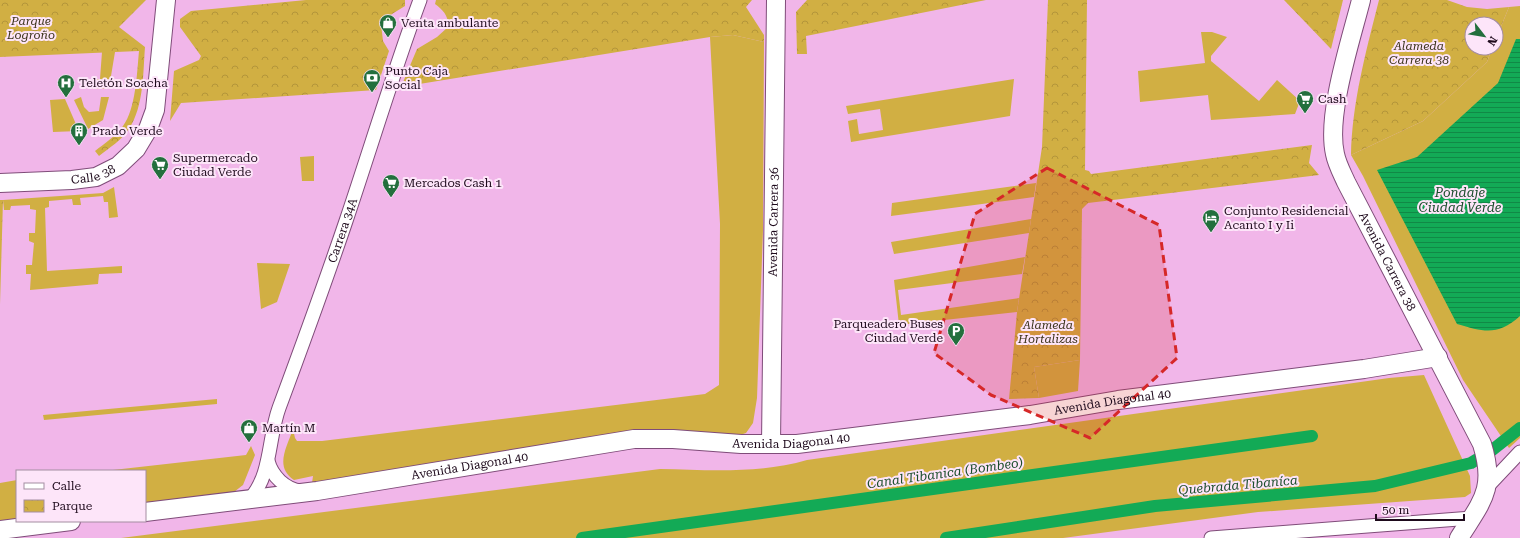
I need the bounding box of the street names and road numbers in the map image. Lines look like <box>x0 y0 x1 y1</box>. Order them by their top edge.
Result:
street label: Calle 38 <box>70 161 118 187</box>
street label: Avenida Carrera 36 <box>766 167 781 277</box>
street label: Carrera 34A <box>325 196 360 265</box>
street label: Avenida Carrera 38 <box>1356 210 1419 314</box>
street label: Avenida Diagonal 40 <box>1053 386 1172 418</box>
street label: Avenida Diagonal 40 <box>732 430 851 451</box>
street label: Avenida Diagonal 40 <box>410 449 529 482</box>

